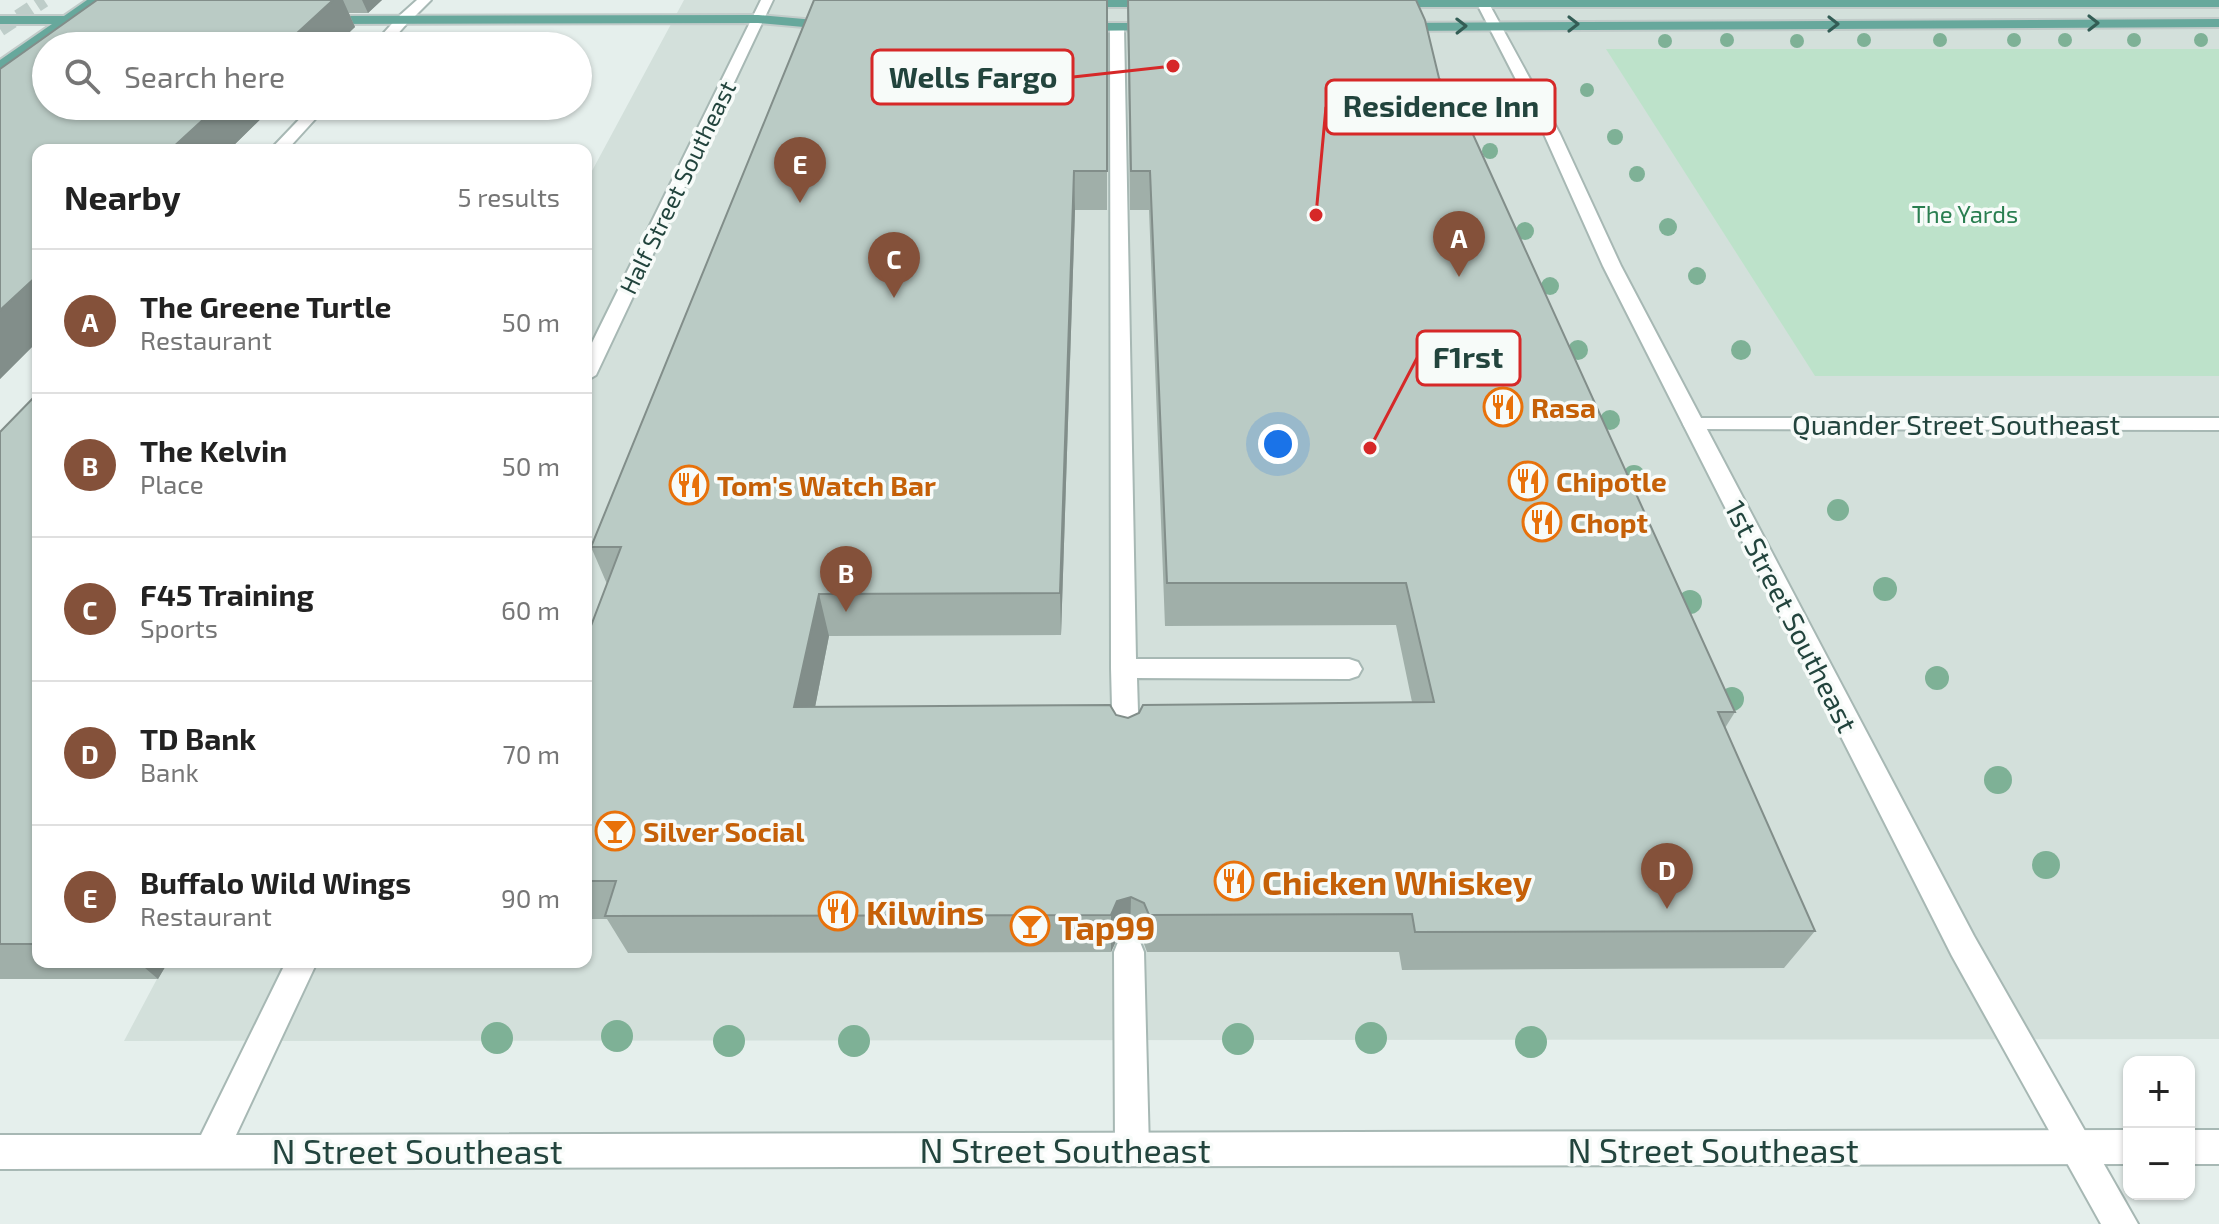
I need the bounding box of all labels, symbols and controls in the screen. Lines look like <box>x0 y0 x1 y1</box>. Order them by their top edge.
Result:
one-way arrow <box>2087 14 2100 32</box>
one-way arrow <box>1567 15 1580 33</box>
one-way arrow <box>1827 15 1840 33</box>
one-way arrow <box>1455 17 1468 35</box>
search box <box>32 32 592 120</box>
callout: Wells Fargo <box>872 50 1073 104</box>
icon: search <box>60 54 104 98</box>
text: Search here <box>124 58 285 94</box>
text: Wells Fargo <box>889 58 1057 94</box>
street label: Half Street Southeast <box>613 76 741 298</box>
callout: Residence Inn <box>1326 80 1555 134</box>
text: Residence Inn <box>1343 87 1539 123</box>
pin: E <box>774 137 826 203</box>
text: Nearby <box>64 176 181 217</box>
text: 5 results <box>458 181 560 212</box>
park label: The Yards <box>1912 199 2018 228</box>
pin: A <box>1433 211 1485 277</box>
pin: C <box>868 232 920 298</box>
text: The Greene Turtle <box>140 288 391 324</box>
text: A <box>82 306 98 337</box>
text: 50 m <box>502 306 560 337</box>
text: Restaurant <box>140 324 272 355</box>
callout: F1rst <box>1417 331 1520 385</box>
text: F1rst <box>1433 338 1503 374</box>
restaurant icon: Rasa <box>1482 386 1524 428</box>
place label: Rasa <box>1531 390 1596 424</box>
street label: Quander Street Southeast <box>1792 407 2120 441</box>
your location <box>1258 424 1298 464</box>
text: The Kelvin <box>140 432 287 468</box>
text: B <box>82 450 98 481</box>
text: 50 m <box>502 450 560 481</box>
restaurant icon: Chipotle <box>1507 460 1549 502</box>
restaurant icon: Tom's Watch Bar <box>668 464 710 506</box>
place label: Chipotle <box>1556 464 1667 498</box>
text: Place <box>140 468 204 499</box>
place label: Tom's Watch Bar <box>717 468 936 502</box>
street label: 1st Street Southeast <box>1719 494 1865 738</box>
restaurant icon: Chopt <box>1521 501 1563 543</box>
place label: Chopt <box>1570 505 1648 539</box>
pin: B <box>820 546 872 612</box>
text: F45 Training <box>140 576 314 612</box>
text: C <box>82 594 98 625</box>
text: 60 m <box>501 594 560 625</box>
text: Sports <box>140 612 218 643</box>
text: TD Bank <box>140 720 256 756</box>
text: D <box>81 738 99 769</box>
text: 70 m <box>502 738 560 769</box>
text: Bank <box>140 756 199 787</box>
bar icon: Silver Social <box>594 810 636 852</box>
place label: Silver Social <box>643 814 805 848</box>
pin: D <box>1641 843 1693 909</box>
restaurant icon: Chicken Whiskey <box>1213 860 1255 902</box>
place label: Chicken Whiskey <box>1262 861 1532 903</box>
text: Buffalo Wild Wings <box>140 864 411 900</box>
text: E <box>82 882 98 913</box>
text: 90 m <box>501 882 560 913</box>
restaurant icon: Kilwins <box>817 890 859 932</box>
place label: Kilwins <box>866 891 984 932</box>
text: Restaurant <box>140 900 272 931</box>
bar icon: Tap99 <box>1009 905 1051 947</box>
place label: Tap99 <box>1058 906 1155 947</box>
map controls <box>2123 1056 2195 1200</box>
button: + <box>2123 1056 2195 1128</box>
button: − <box>2123 1128 2195 1200</box>
street label: N Street Southeast <box>919 1129 1211 1170</box>
street label: N Street Southeast <box>1567 1129 1859 1170</box>
street label: N Street Southeast <box>271 1130 563 1171</box>

